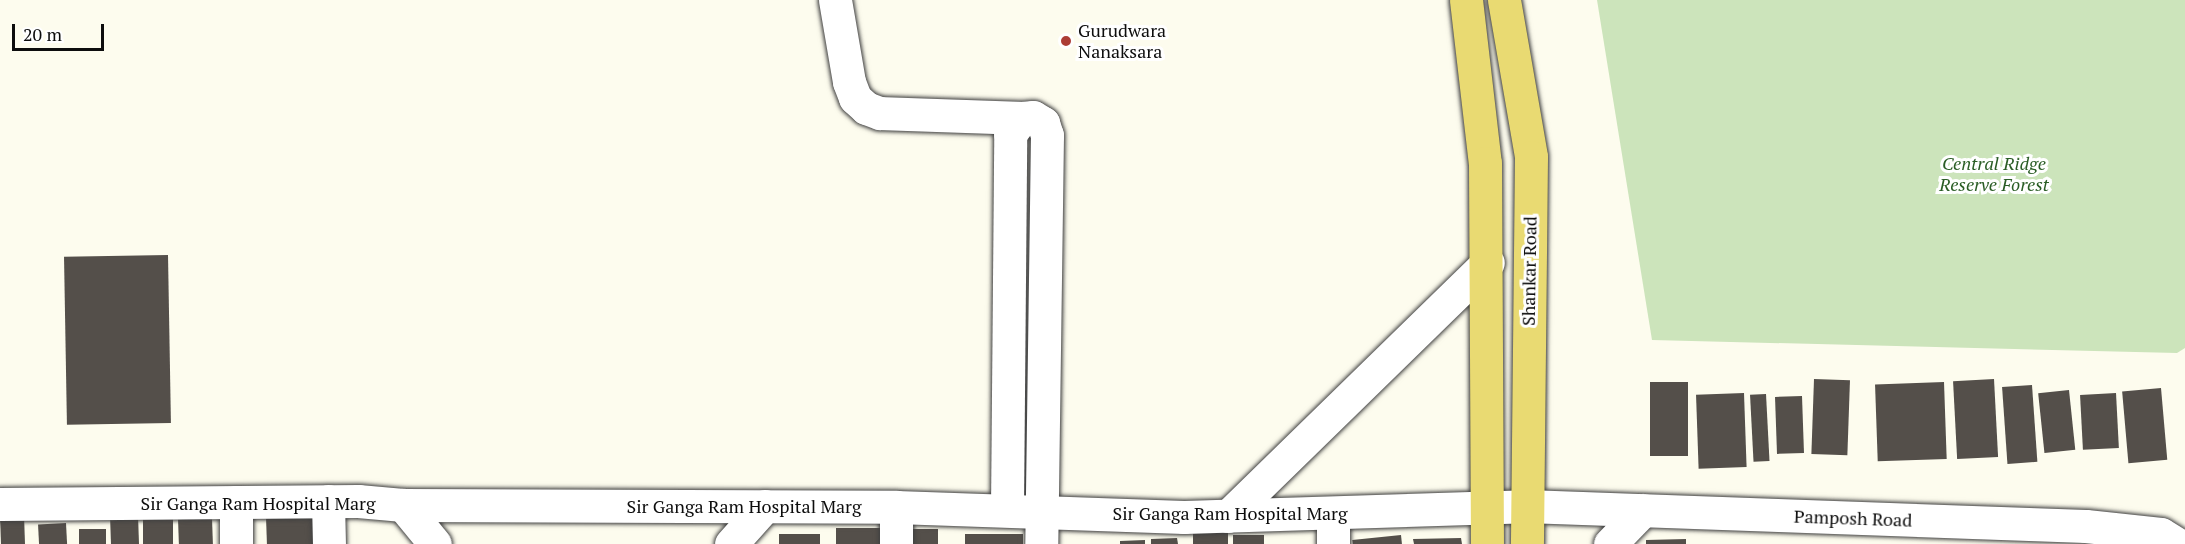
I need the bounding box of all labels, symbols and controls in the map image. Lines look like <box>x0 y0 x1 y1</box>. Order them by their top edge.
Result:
scale bar <box>15 12 106 50</box>
place label: Gurudwara Nanaksara <box>1078 20 1166 63</box>
text: 20 m <box>23 22 62 46</box>
marker: Gurudwara Nanaksara <box>1059 34 1073 48</box>
park label: Central Ridge Reserve Forest <box>1939 153 2049 195</box>
street label: Shankar Road <box>1517 216 1541 326</box>
street label: Sir Ganga Ram Hospital Marg <box>140 492 376 514</box>
street label: Sir Ganga Ram Hospital Marg <box>626 495 862 517</box>
street label: Sir Ganga Ram Hospital Marg <box>1112 502 1348 524</box>
street label: Pamposh Road <box>1793 505 1913 531</box>

